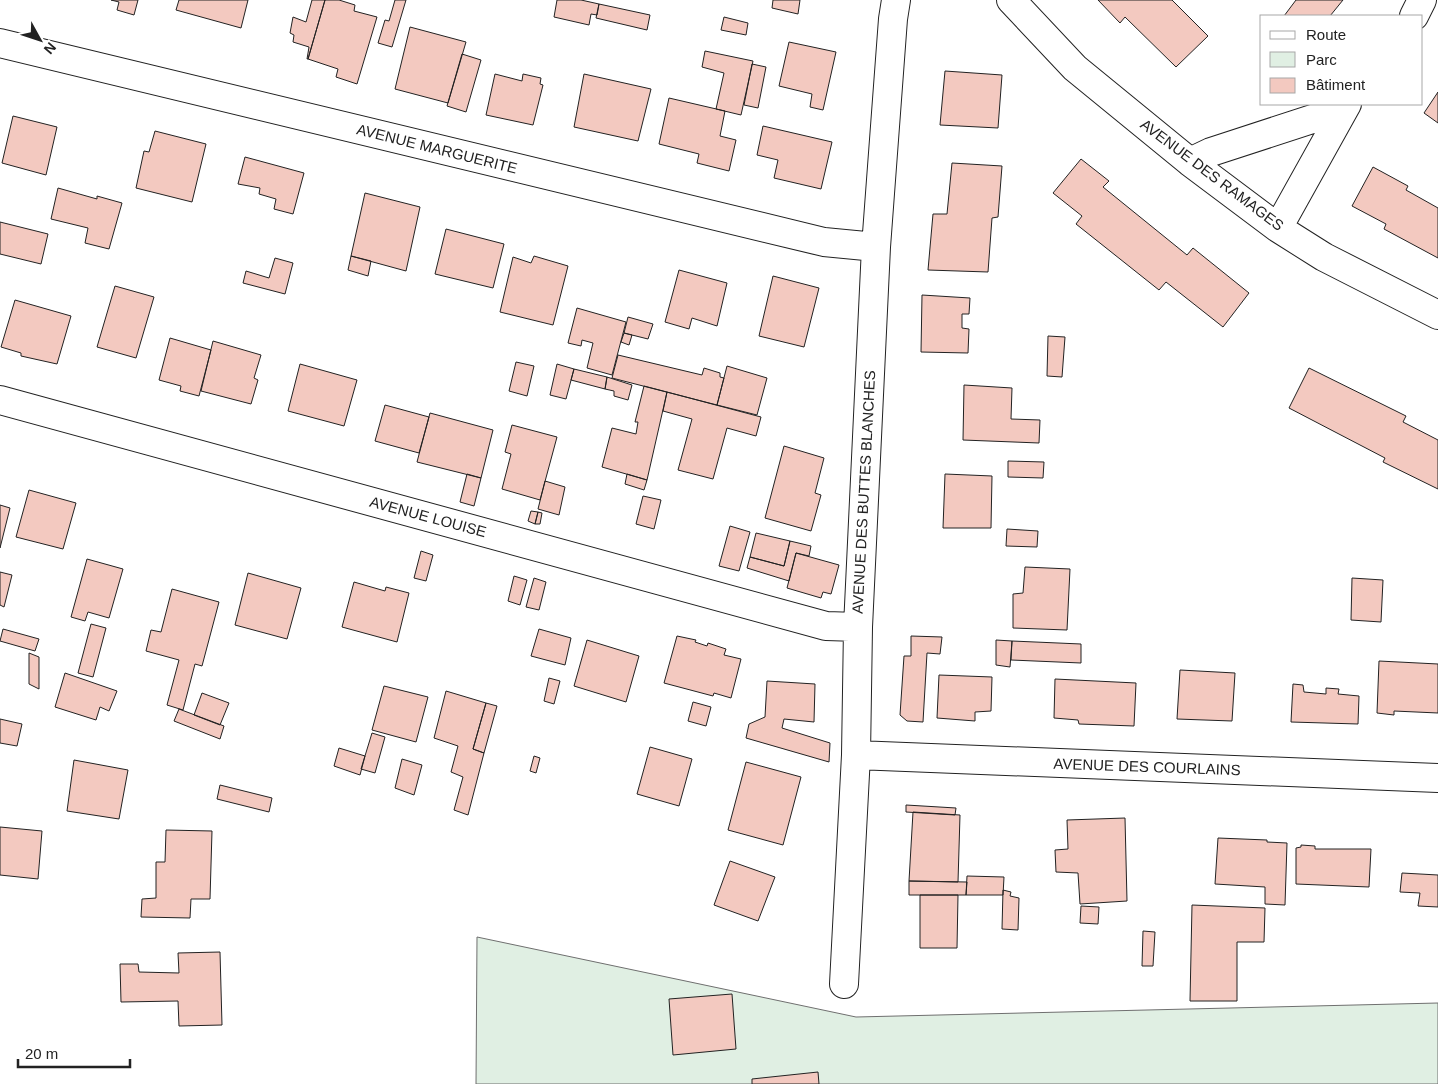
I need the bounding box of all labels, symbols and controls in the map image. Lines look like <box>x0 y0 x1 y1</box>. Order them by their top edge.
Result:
north arrow <box>15 15 65 65</box>
legend <box>1260 15 1423 105</box>
text: Route <box>1306 26 1346 43</box>
text: N <box>41 39 59 57</box>
text: Parc <box>1306 51 1337 68</box>
text: Bâtiment <box>1306 76 1366 93</box>
street label: AVENUE DES RAMAGES <box>1137 115 1287 234</box>
street label: AVENUE MARGUERITE <box>355 120 519 177</box>
street label: AVENUE DES BUTTES BLANCHES <box>849 370 878 614</box>
street label: AVENUE LOUISE <box>368 493 488 540</box>
street label: AVENUE DES COURLAINS <box>1053 755 1241 778</box>
scale bar <box>18 1036 130 1068</box>
text: 20 m <box>25 1045 58 1062</box>

